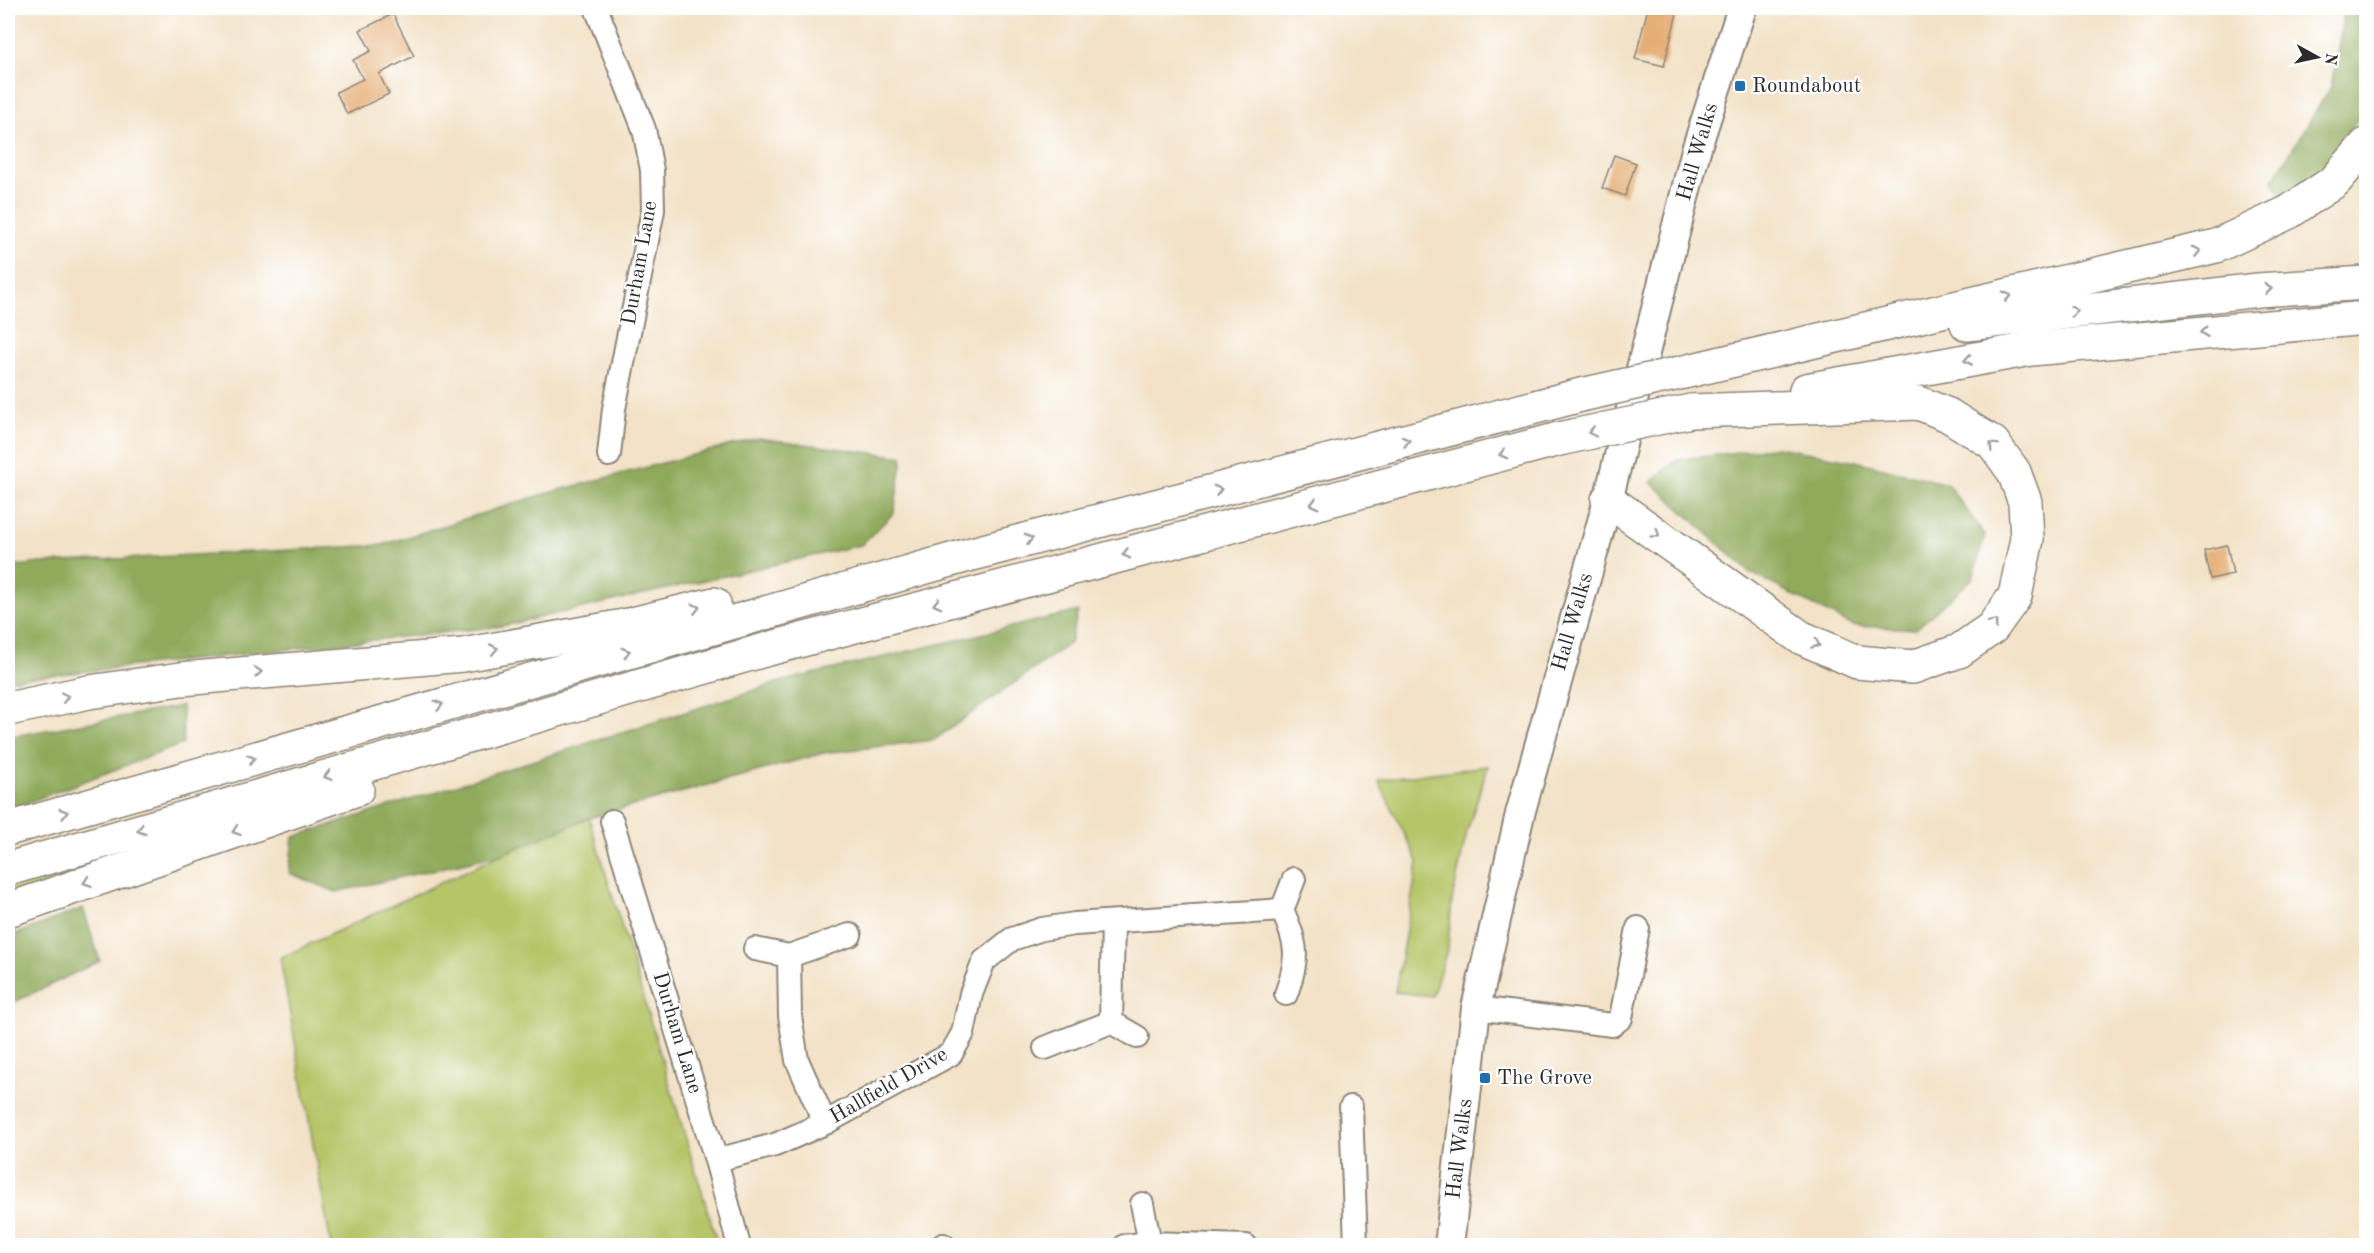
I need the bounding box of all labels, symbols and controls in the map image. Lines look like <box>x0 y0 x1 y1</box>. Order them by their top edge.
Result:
north arrow <box>2287 27 2347 87</box>
text: N <box>2321 52 2339 67</box>
place label: Roundabout <box>1752 76 1861 97</box>
marker: Roundabout <box>1733 79 1747 93</box>
street label: Hall Walks <box>1674 101 1722 203</box>
street label: Durham Lane <box>619 199 661 327</box>
one-way arrow <box>2191 245 2201 258</box>
one-way arrow <box>2263 283 2272 296</box>
one-way arrow <box>2002 290 2012 303</box>
one-way arrow <box>2069 306 2078 318</box>
one-way arrow <box>2199 325 2208 338</box>
one-way arrow <box>1964 353 1974 366</box>
one-way arrow <box>1588 425 1598 438</box>
one-way arrow <box>1401 435 1411 448</box>
one-way arrow <box>1989 442 1999 453</box>
one-way arrow <box>1498 447 1508 459</box>
one-way arrow <box>1212 485 1222 497</box>
one-way arrow <box>1309 497 1320 509</box>
one-way arrow <box>1649 527 1660 538</box>
one-way arrow <box>1024 534 1034 547</box>
one-way arrow <box>1121 547 1131 559</box>
street label: Hall Walks <box>1549 571 1597 673</box>
one-way arrow <box>932 597 943 609</box>
one-way arrow <box>691 603 701 616</box>
one-way arrow <box>1987 619 1998 630</box>
one-way arrow <box>1810 637 1821 649</box>
one-way arrow <box>488 643 498 656</box>
one-way arrow <box>621 646 631 659</box>
one-way arrow <box>253 666 263 679</box>
one-way arrow <box>59 691 69 704</box>
one-way arrow <box>433 700 444 712</box>
one-way arrow <box>245 754 256 766</box>
one-way arrow <box>323 769 334 781</box>
one-way arrow <box>58 808 69 820</box>
one-way arrow <box>136 823 147 835</box>
one-way arrow <box>231 824 242 836</box>
one-way arrow <box>82 875 93 888</box>
street label: Durham Lane <box>649 970 705 1096</box>
street label: Hallfield Drive <box>827 1044 951 1128</box>
place label: The Grove <box>1497 1068 1592 1089</box>
marker: The Grove <box>1478 1071 1492 1085</box>
street label: Hall Walks <box>1443 1098 1477 1200</box>

